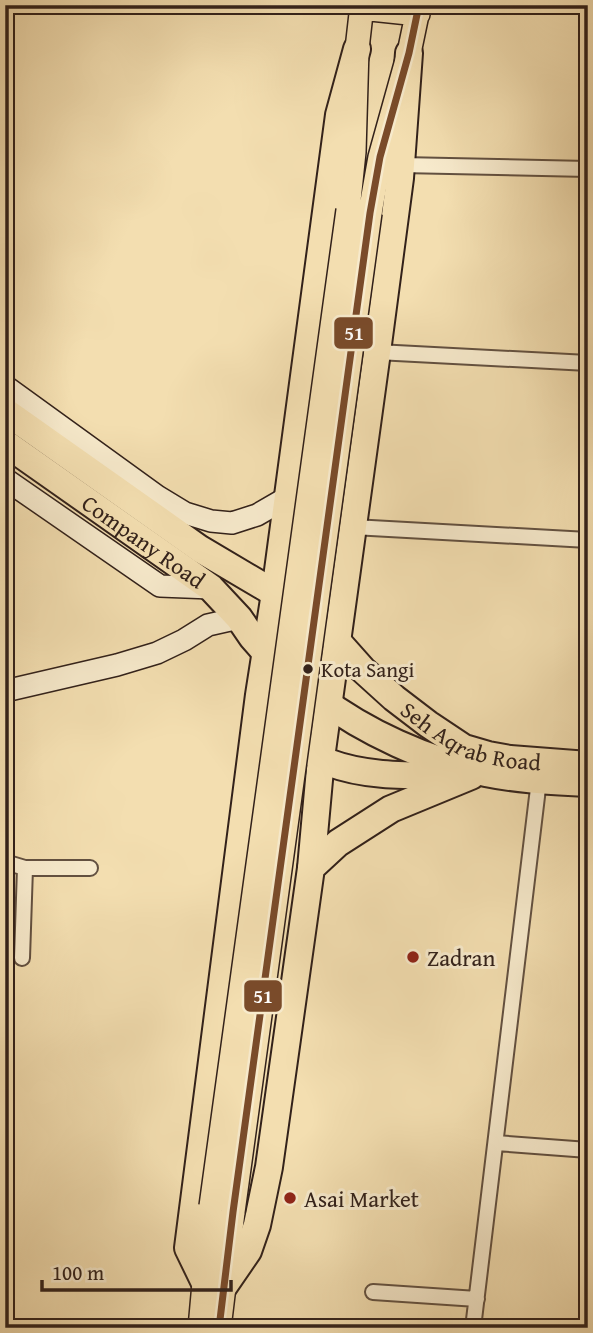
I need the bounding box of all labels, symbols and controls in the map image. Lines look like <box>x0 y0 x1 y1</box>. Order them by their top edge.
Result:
line badge: 51 <box>333 316 374 350</box>
text: 51 <box>344 319 364 347</box>
street label: Company Road <box>76 486 213 596</box>
place label: Kota Sangi <box>321 654 415 685</box>
marker: Kota Sangi <box>301 662 315 676</box>
street label: Seh Aqrab Road <box>394 693 543 778</box>
place label: Zadran <box>427 941 495 974</box>
marker: Zadran <box>405 949 421 965</box>
line badge: 51 <box>243 979 283 1013</box>
text: 51 <box>253 982 273 1010</box>
place label: Asai Market <box>304 1182 419 1215</box>
marker: Asai Market <box>282 1190 298 1206</box>
scale bar <box>42 1249 231 1293</box>
text: 100 m <box>52 1257 104 1288</box>

